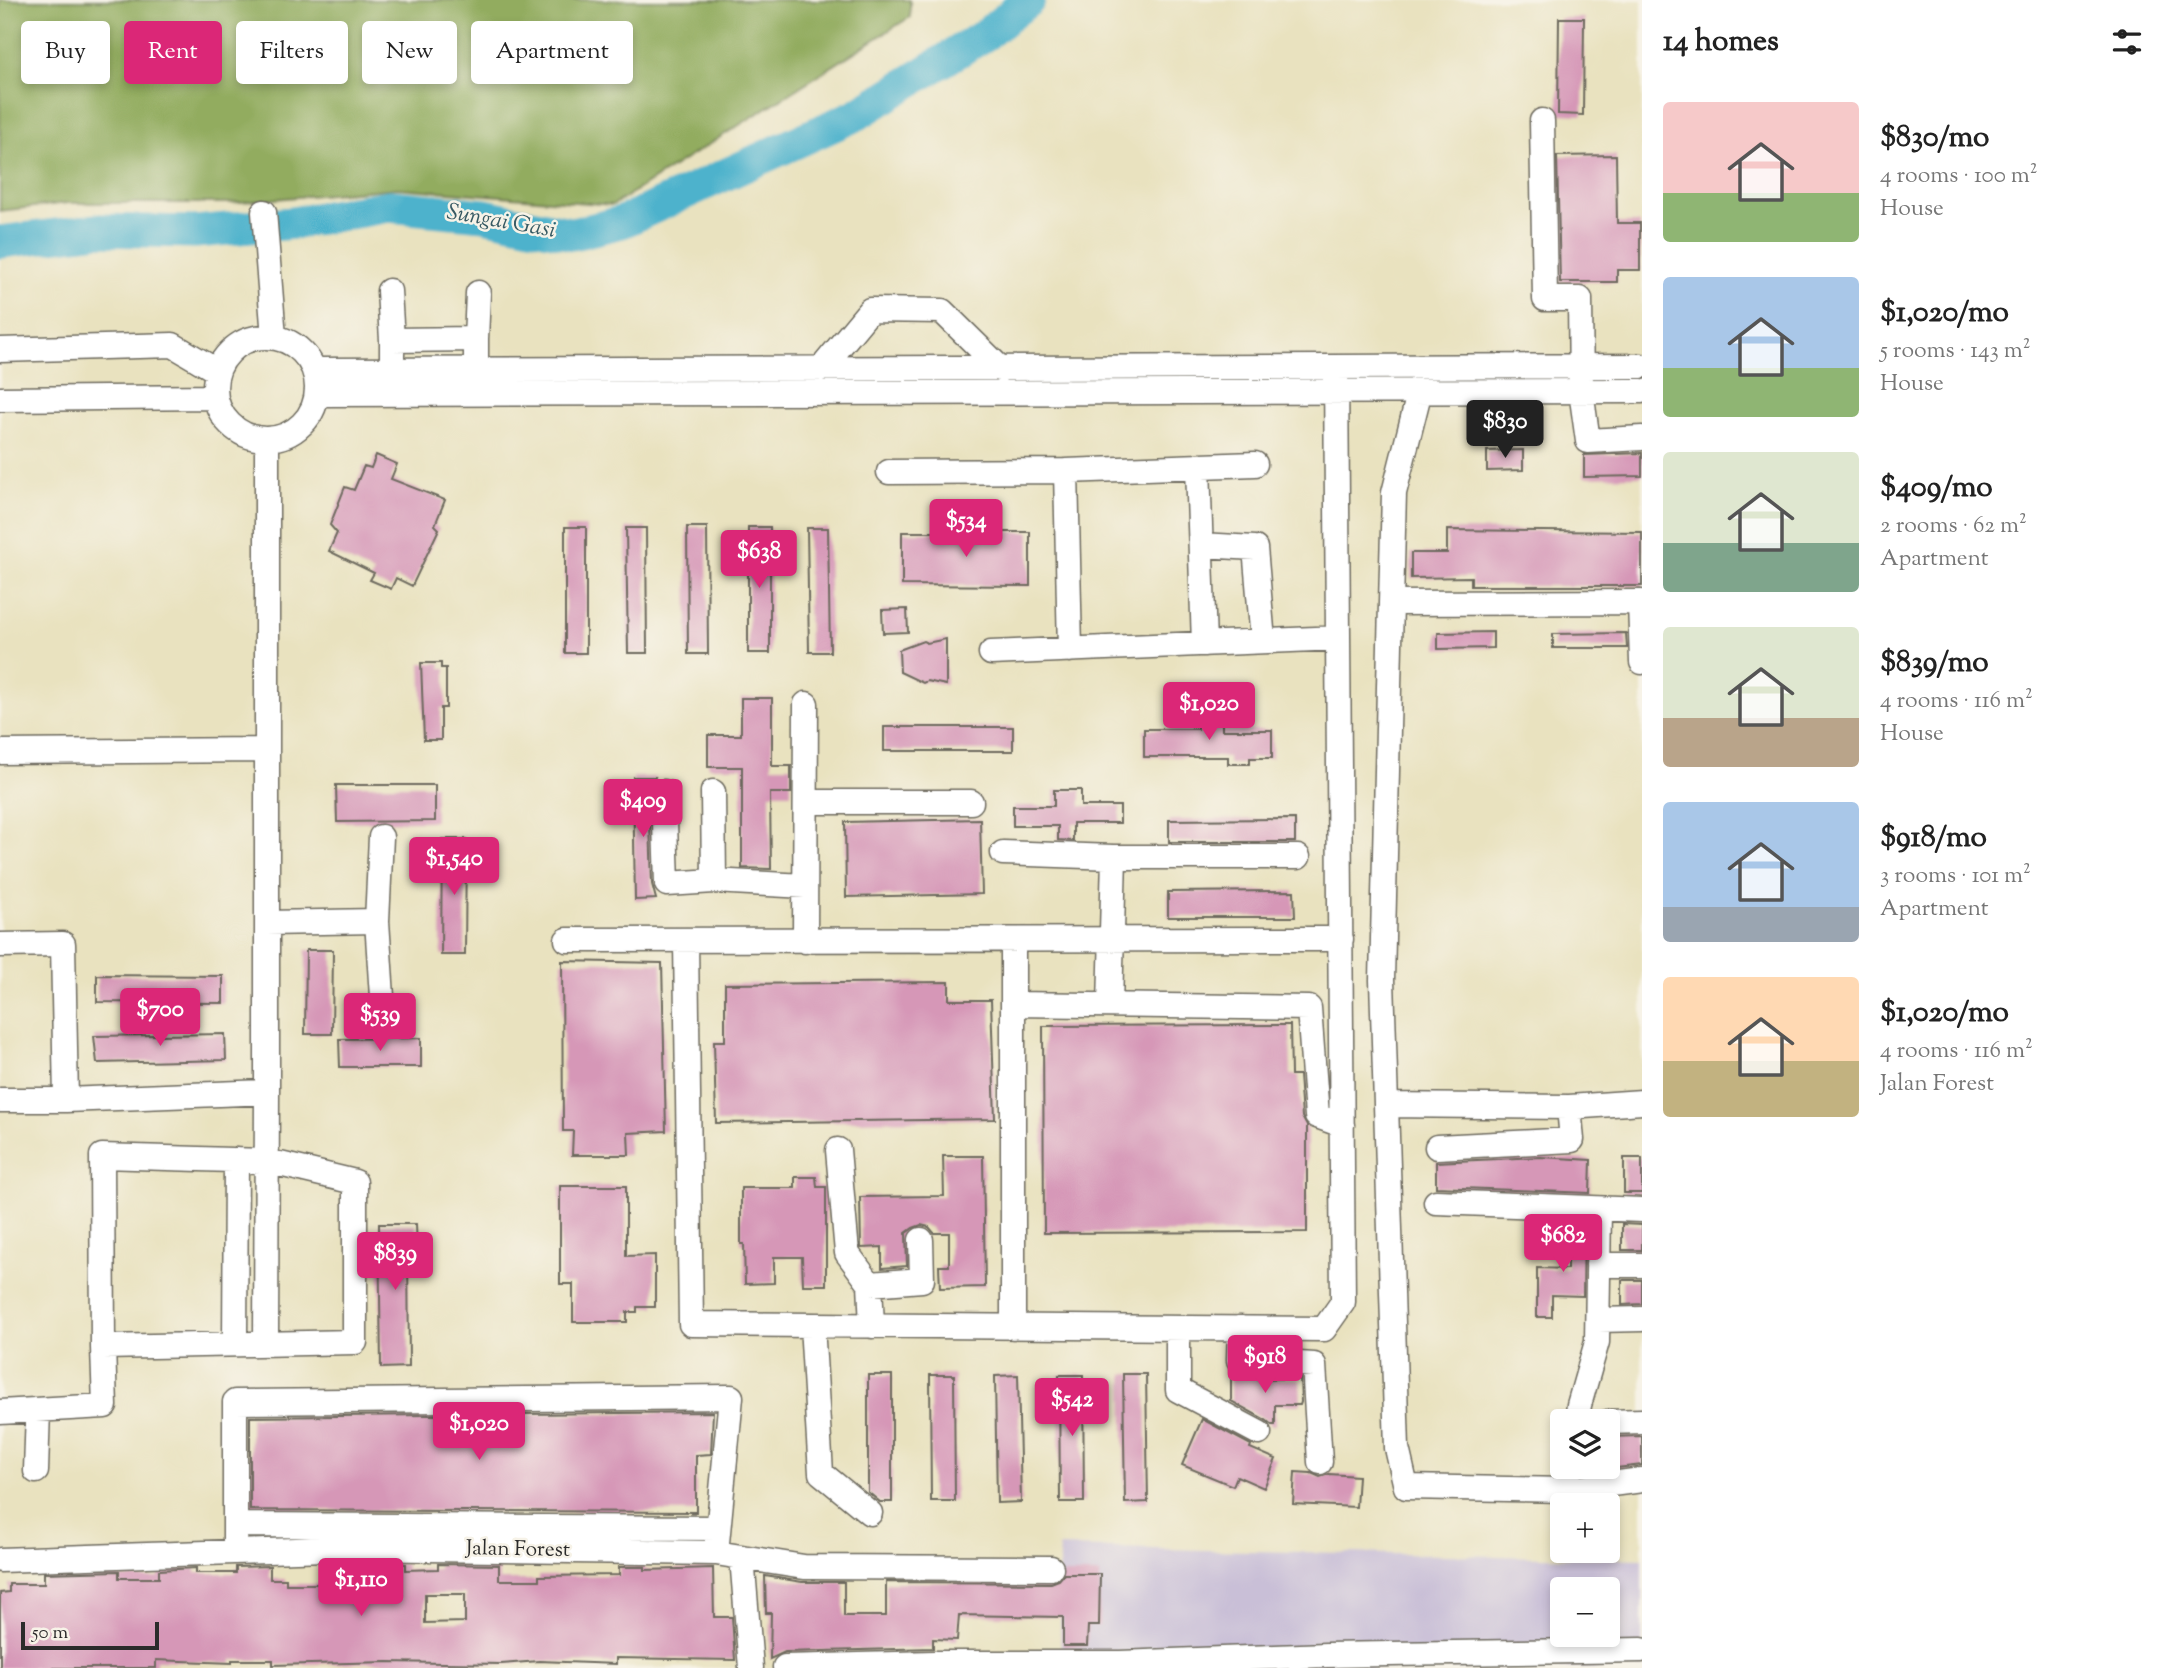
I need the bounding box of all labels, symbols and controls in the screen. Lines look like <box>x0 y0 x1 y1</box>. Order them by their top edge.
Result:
chip: Buy <box>21 21 110 84</box>
chip: Rent <box>124 21 222 84</box>
chip: Filters <box>236 21 348 84</box>
chip: New <box>362 21 457 84</box>
chip: Apartment <box>471 21 633 84</box>
text: 14 homes <box>1663 21 1779 64</box>
icon: filters <box>2108 23 2146 61</box>
text: $830/mo <box>1880 117 1989 160</box>
icon: home <box>1719 130 1803 214</box>
text: 4 rooms · 100 m² <box>1880 160 2038 193</box>
text: House <box>1880 193 1944 226</box>
water label: Sungai Gasi <box>444 196 558 248</box>
text: $1,020/mo <box>1880 292 2009 335</box>
icon: home <box>1719 305 1803 389</box>
text: 5 rooms · 143 m² <box>1880 335 2031 368</box>
text: House <box>1880 368 1944 401</box>
pin: $830 <box>1464 400 1546 460</box>
text: $830 <box>1482 406 1528 439</box>
text: $409/mo <box>1880 467 1993 510</box>
icon: home <box>1719 480 1803 564</box>
pin: $534 <box>925 500 1007 559</box>
text: $534 <box>945 505 987 538</box>
text: 2 rooms · 62 m² <box>1880 510 2027 543</box>
pin: $638 <box>718 530 800 590</box>
text: $638 <box>737 536 781 569</box>
text: Apartment <box>1880 543 1989 576</box>
text: $839/mo <box>1880 642 1989 685</box>
icon: home <box>1719 655 1803 739</box>
pin: $1,020 <box>1152 682 1266 742</box>
text: 4 rooms · 116 m² <box>1880 685 2033 718</box>
text: $1,020 <box>1179 688 1239 721</box>
text: House <box>1880 718 1944 751</box>
pin: $409 <box>602 780 684 839</box>
text: $409 <box>620 785 667 818</box>
text: $918/mo <box>1880 817 1987 860</box>
icon: home <box>1719 830 1803 914</box>
pin: $1,540 <box>397 838 511 897</box>
text: $1,540 <box>425 843 483 876</box>
text: 3 rooms · 101 m² <box>1880 860 2031 893</box>
text: Apartment <box>1880 893 1989 926</box>
pin: $700 <box>119 988 201 1048</box>
text: $1,020/mo <box>1880 992 2009 1035</box>
pin: $539 <box>339 993 421 1053</box>
text: $700 <box>136 994 184 1027</box>
text: $539 <box>360 999 400 1032</box>
icon: home <box>1719 1005 1803 1089</box>
text: 4 rooms · 116 m² <box>1880 1035 2033 1068</box>
text: Jalan Forest <box>1880 1068 1994 1101</box>
pin: $682 <box>1522 1214 1604 1274</box>
text: $682 <box>1540 1220 1586 1253</box>
pin: $839 <box>354 1232 436 1292</box>
text: $839 <box>373 1238 417 1271</box>
pin: $918 <box>1224 1336 1306 1395</box>
text: $918 <box>1244 1341 1286 1374</box>
pin: $542 <box>1031 1378 1113 1438</box>
text: $542 <box>1051 1384 1093 1417</box>
pin: $1,020 <box>422 1402 536 1462</box>
text: $1,020 <box>449 1408 509 1441</box>
map controls <box>1550 1409 1620 1647</box>
button: layers <box>1550 1409 1620 1479</box>
button: + <box>1550 1493 1620 1563</box>
street label: Jalan Forest <box>465 1534 570 1566</box>
pin: $1,110 <box>304 1558 418 1618</box>
text: $1,110 <box>334 1564 388 1597</box>
button: − <box>1550 1577 1620 1647</box>
scale bar <box>21 1619 159 1651</box>
text: 50 m <box>32 1620 68 1647</box>

